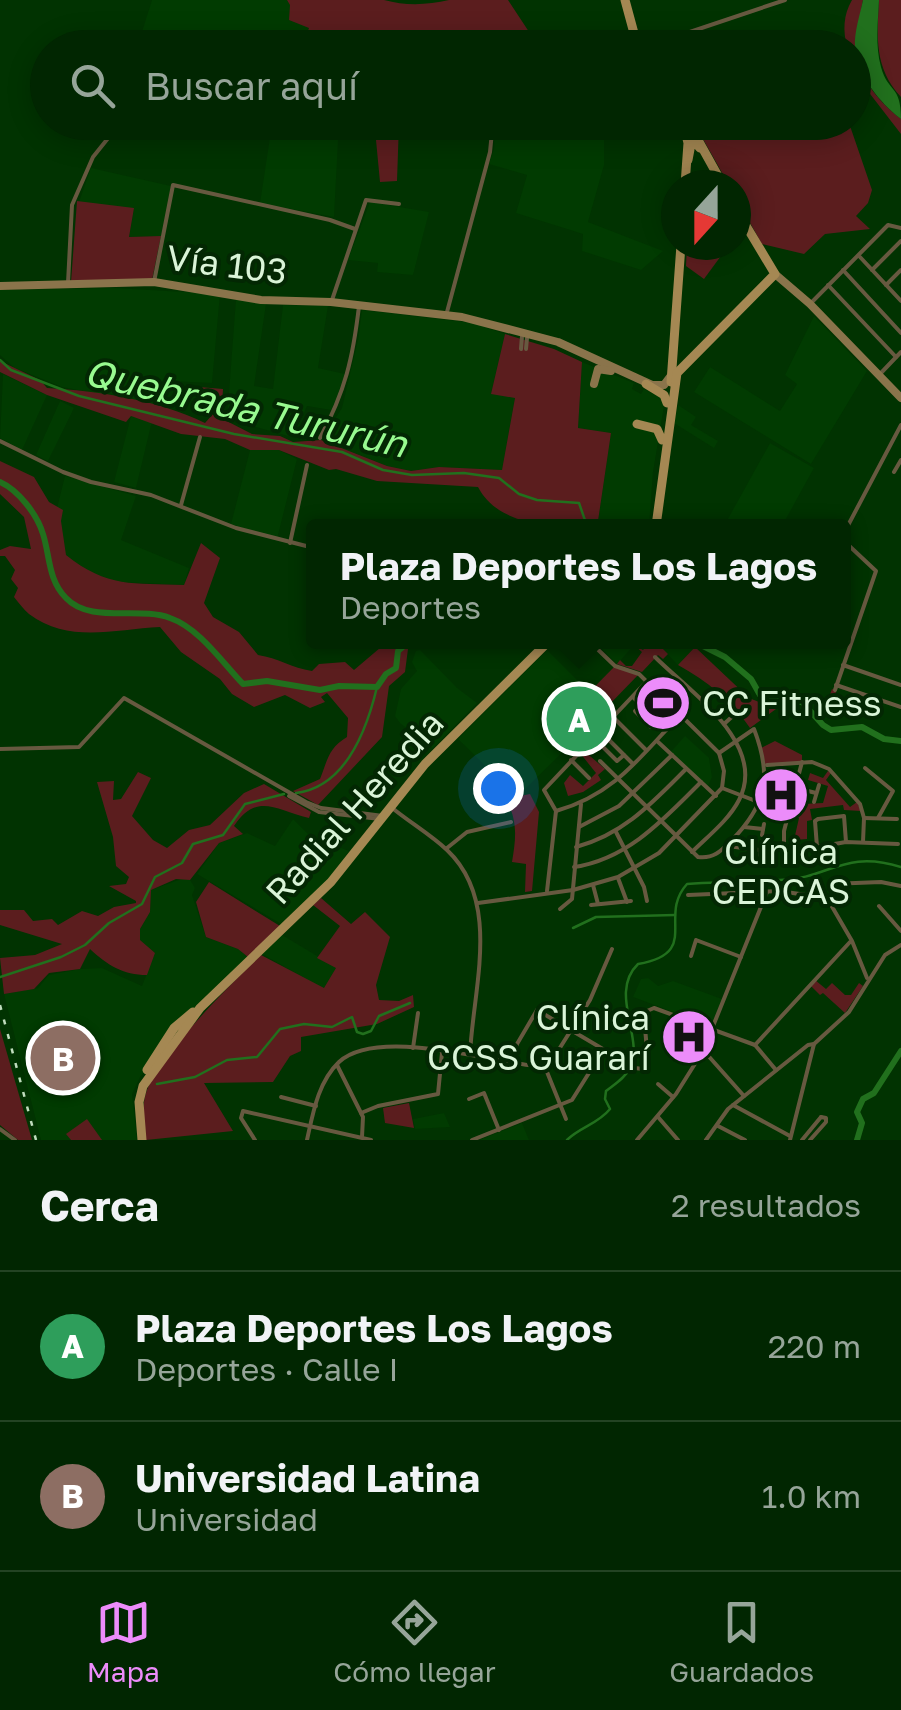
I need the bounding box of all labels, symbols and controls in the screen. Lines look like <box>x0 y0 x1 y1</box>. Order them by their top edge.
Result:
search box <box>30 30 871 140</box>
icon: search <box>65 58 120 113</box>
text: Buscar aquí <box>145 63 358 108</box>
north arrow <box>661 170 751 260</box>
street label: Vía 103 <box>165 236 289 292</box>
water label: Quebrada Tururún <box>81 348 413 466</box>
popup <box>306 519 851 649</box>
text: Plaza Deportes Los Lagos <box>340 543 817 588</box>
text: Deportes <box>340 588 481 626</box>
sports icon: CC Fitness <box>633 673 693 733</box>
pin: A <box>546 682 612 756</box>
place label: CC Fitness <box>702 682 881 724</box>
street label: Radial Heredia <box>256 702 452 912</box>
your location <box>473 763 524 814</box>
hospital icon: Clínica CEDCAS <box>751 765 811 825</box>
place label: Clínica CEDCAS <box>712 830 850 912</box>
place label: Clínica CCSS Guararí <box>427 996 653 1078</box>
hospital icon: Clínica CCSS Guararí <box>659 1007 719 1067</box>
pin: B <box>30 1020 96 1096</box>
text: Cerca <box>40 1180 159 1230</box>
text: 2 resultados <box>671 1186 861 1224</box>
text: Plaza Deportes Los Lagos <box>135 1305 613 1350</box>
text: A <box>61 1327 84 1365</box>
text: 220 m <box>768 1327 861 1365</box>
text: Deportes · Calle I <box>135 1350 399 1388</box>
text: Universidad Latina <box>135 1455 480 1500</box>
text: B <box>61 1477 84 1515</box>
text: 1.0 km <box>762 1477 861 1515</box>
text: Universidad <box>135 1500 318 1538</box>
tab: Mapa <box>87 1595 160 1688</box>
tab: Cómo llegar <box>333 1595 496 1688</box>
tab: Guardados <box>669 1595 814 1688</box>

